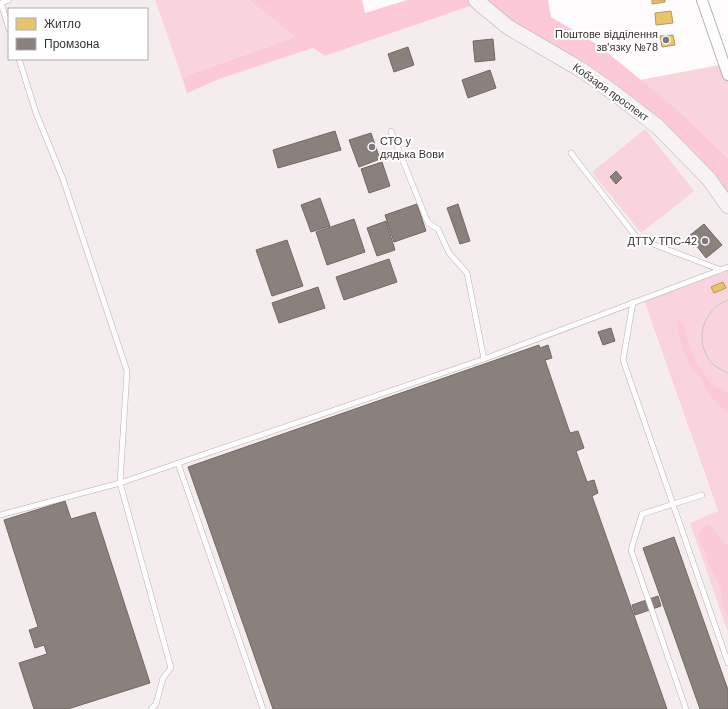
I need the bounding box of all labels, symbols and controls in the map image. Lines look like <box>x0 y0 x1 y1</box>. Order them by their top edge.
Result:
legend <box>8 8 148 60</box>
text: Житло <box>44 17 81 31</box>
place label: Поштове відділення зв'язку №78 <box>555 28 658 53</box>
marker: Поштове відділення зв'язку №78 <box>661 35 671 45</box>
text: Промзона <box>44 37 100 51</box>
street label: Кобзаря проспект <box>571 61 651 123</box>
place label: СТО у дядька Вови <box>380 135 444 160</box>
marker: СТО у дядька Вови <box>367 142 377 152</box>
place label: ДТТУ ТПС-42 <box>628 235 697 247</box>
marker: ДТТУ ТПС-42 <box>700 236 710 246</box>

